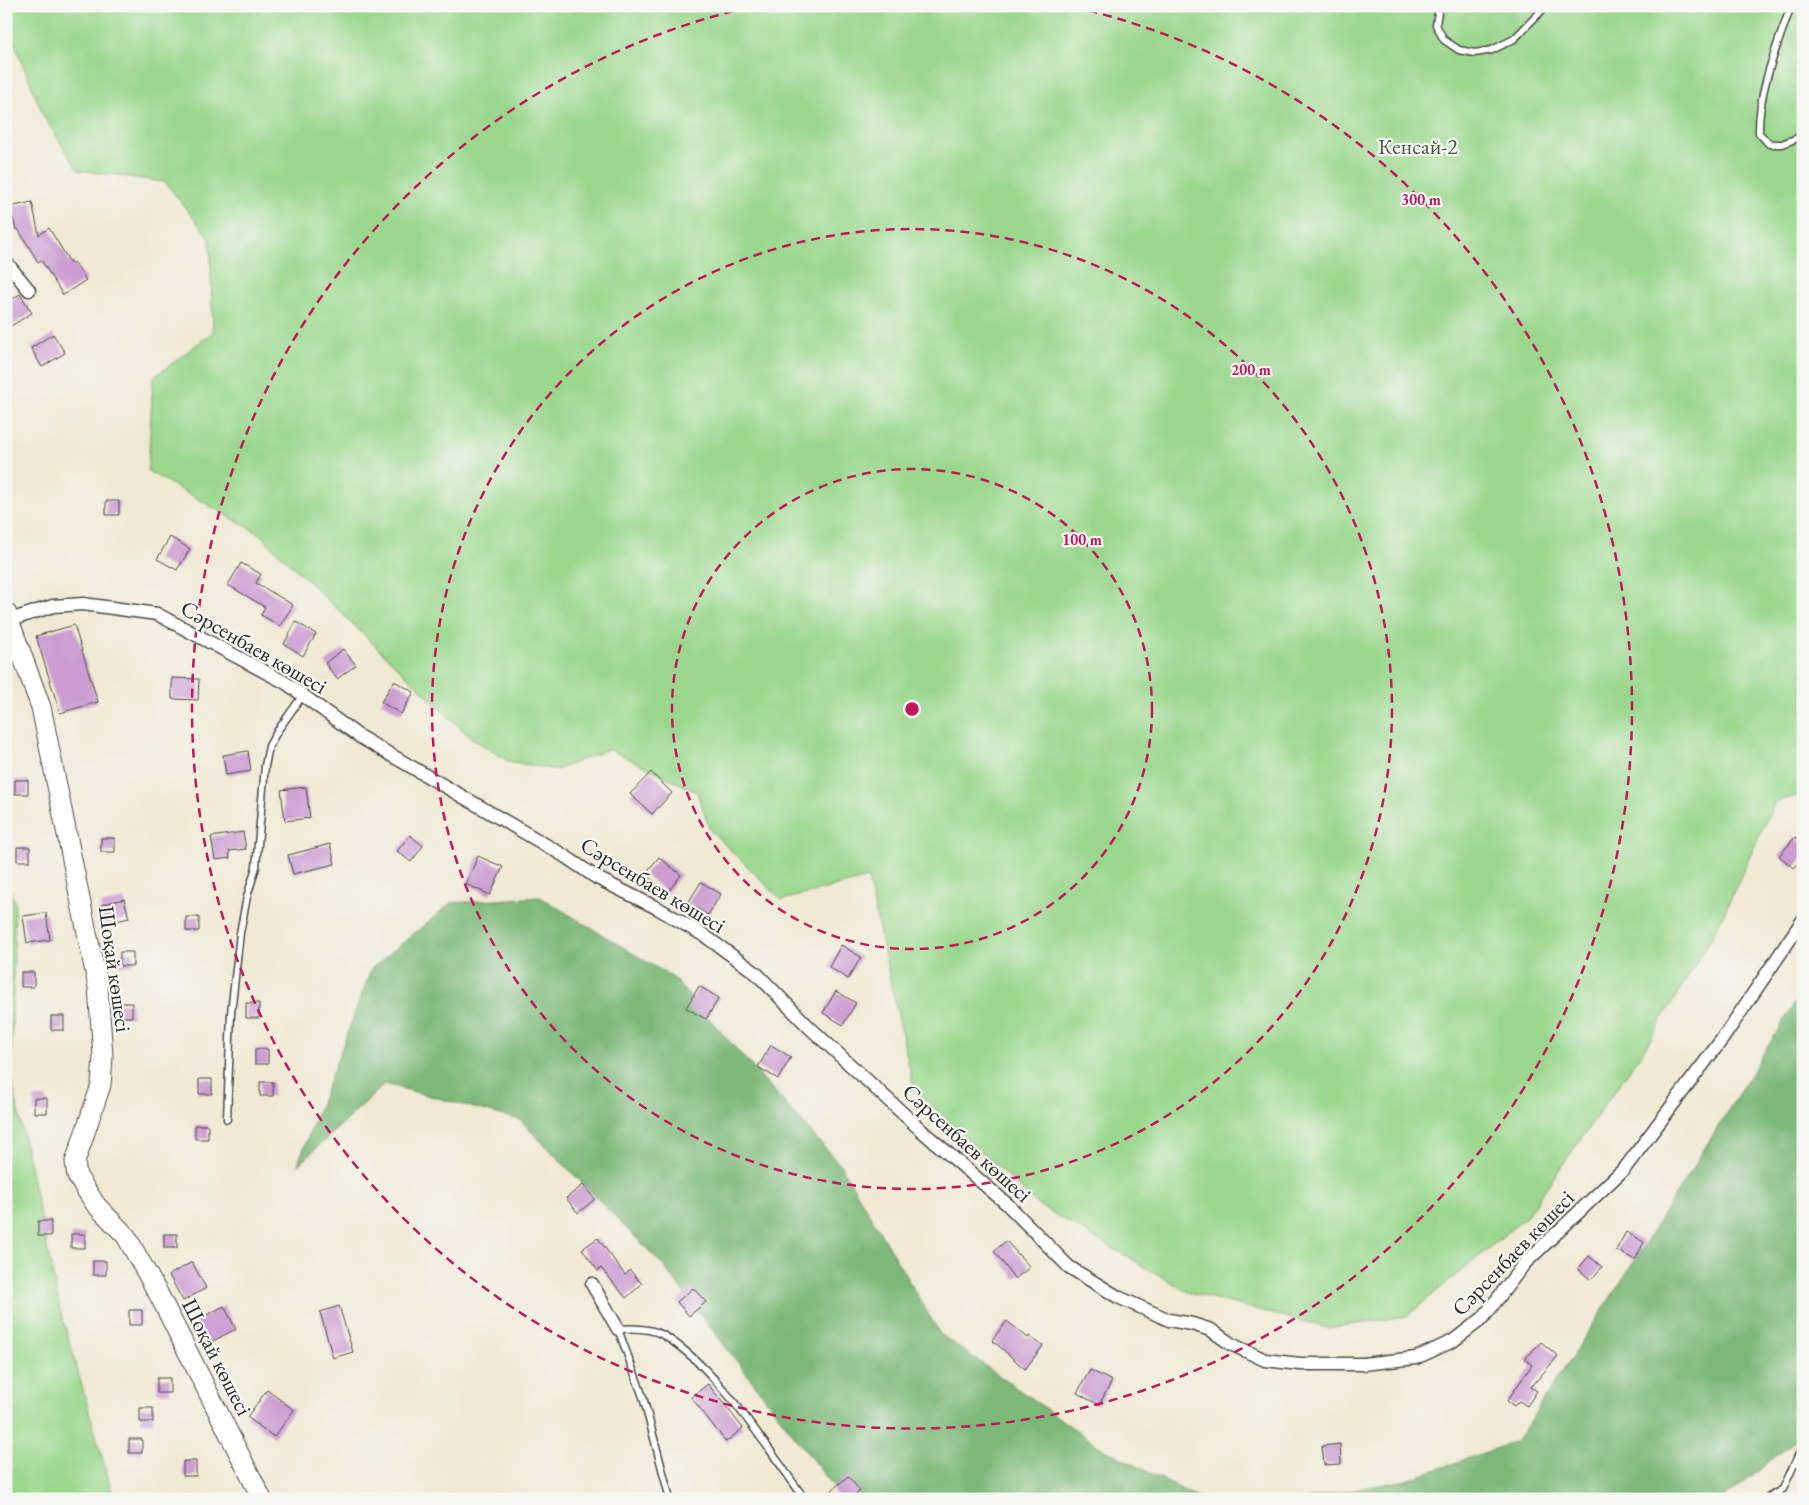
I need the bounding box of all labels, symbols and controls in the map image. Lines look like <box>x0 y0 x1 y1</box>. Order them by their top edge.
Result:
park label: Кенсай-2 <box>1378 132 1458 161</box>
text: 300 m <box>1401 190 1441 209</box>
text: 200 m <box>1231 360 1271 379</box>
text: 100 m <box>1062 530 1102 549</box>
street label: Сәрсенбаев көшесі <box>176 593 332 701</box>
centre of rings <box>903 700 921 718</box>
street label: Сәрсенбаев көшесі <box>575 830 731 940</box>
street label: Шоқай көшесі <box>92 904 138 1034</box>
street label: Сәрсенбаев көшесі <box>896 1077 1038 1209</box>
street label: Сәрсенбаев көшесі <box>1445 1184 1581 1322</box>
street label: Шоқай көшесі <box>175 1294 259 1420</box>

